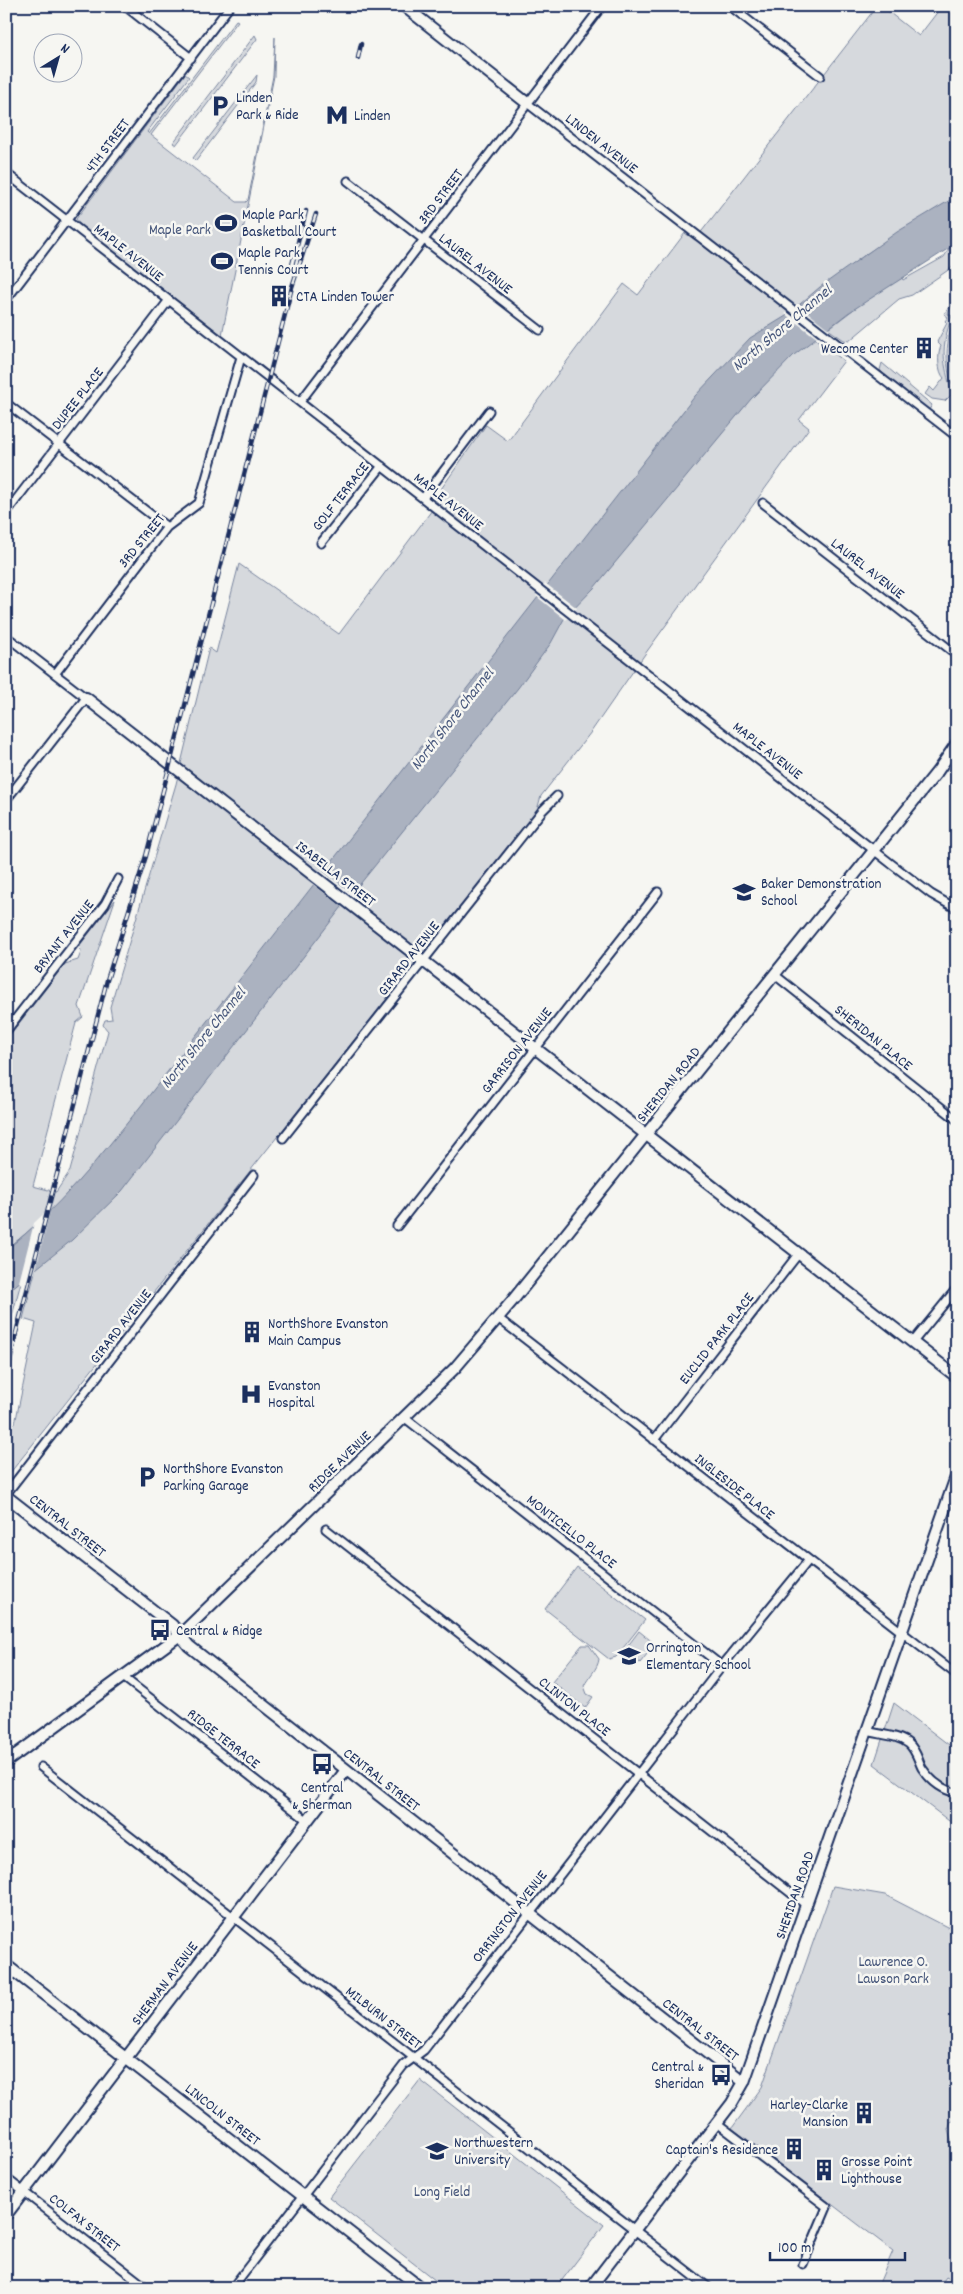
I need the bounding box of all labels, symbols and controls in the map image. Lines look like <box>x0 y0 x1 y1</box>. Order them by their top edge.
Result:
north arrow <box>32 32 82 82</box>
text: N <box>56 39 73 59</box>
place label: Linden Park & Ride <box>236 88 299 127</box>
parking icon: Linden Park & Ride <box>207 93 233 119</box>
metro station icon: Linden <box>324 102 350 128</box>
place label: Linden <box>354 106 390 128</box>
street label: LINDEN AVENUE <box>560 109 642 180</box>
street label: 4TH STREET <box>81 114 136 178</box>
street label: 3RD STREET <box>413 165 470 230</box>
place label: Maple Park Basketball Court <box>242 205 337 244</box>
sports icon: Maple Park Basketball Court <box>213 210 239 236</box>
street label: MAPLE AVENUE <box>88 219 168 288</box>
park label: Maple Park <box>149 220 211 242</box>
street label: LAUREL AVENUE <box>433 229 517 301</box>
place label: Maple Park Tennis Court <box>238 243 309 282</box>
sports icon: Maple Park Tennis Court <box>209 248 235 274</box>
water label: North Shore Channel <box>728 279 839 378</box>
building icon: CTA Linden Tower <box>266 283 292 309</box>
place label: CTA Linden Tower <box>296 287 394 309</box>
building icon: Wecome Center <box>911 335 937 361</box>
place label: Wecome Center <box>821 339 908 361</box>
street label: DUPEE PLACE <box>47 363 110 435</box>
street label: GOLF TERRACE <box>308 458 376 536</box>
street label: MAPLE AVENUE <box>408 468 488 537</box>
street label: 3RD STREET <box>114 509 171 573</box>
street label: LAUREL AVENUE <box>825 534 909 606</box>
water label: North Shore Channel <box>406 663 501 776</box>
street label: MAPLE AVENUE <box>727 717 807 786</box>
street label: ISABELLA STREET <box>290 836 380 913</box>
place label: Baker Demonstration School <box>761 874 882 913</box>
school or university icon: Baker Demonstration School <box>731 879 757 905</box>
street label: BRYANT AVENUE <box>29 895 101 979</box>
street label: GIRARD AVENUE <box>373 917 446 1001</box>
water label: North Shore Channel <box>156 982 253 1094</box>
street label: SHERIDAN PLACE <box>829 1000 917 1077</box>
street label: GARRISON AVENUE <box>477 1003 559 1099</box>
street label: SHERIDAN ROAD <box>632 1043 707 1128</box>
street label: GIRARD AVENUE <box>85 1285 158 1369</box>
street label: EUCLID PARK PLACE <box>675 1288 761 1390</box>
place label: NorthShore Evanston Main Campus <box>268 1314 388 1353</box>
building icon: NorthShore Evanston Main Campus <box>239 1319 265 1345</box>
place label: Evanston Hospital <box>268 1376 321 1415</box>
hospital icon: Evanston Hospital <box>238 1381 264 1407</box>
street label: RIDGE AVENUE <box>304 1426 377 1499</box>
street label: INGLESIDE PLACE <box>689 1449 779 1526</box>
place label: NorthShore Evanston Parking Garage <box>163 1459 283 1498</box>
parking icon: NorthShore Evanston Parking Garage <box>134 1464 160 1490</box>
street label: CENTRAL STREET <box>24 1490 110 1564</box>
street label: MONTICELLO PLACE <box>521 1490 621 1575</box>
bus stop icon: Central & Ridge <box>147 1617 173 1643</box>
place label: Central & Ridge <box>176 1621 263 1643</box>
place label: Orrington Elementary School <box>646 1638 751 1677</box>
school or university icon: Orrington Elementary School <box>616 1643 642 1669</box>
street label: CLINTON PLACE <box>533 1672 615 1743</box>
street label: RIDGE TERRACE <box>182 1704 264 1775</box>
street label: CENTRAL STREET <box>338 1744 424 1818</box>
bus stop icon: Central & Sherman <box>309 1751 335 1777</box>
place label: Central & Sherman <box>292 1778 352 1817</box>
street label: SHERIDAN ROAD <box>771 1848 821 1943</box>
street label: ORRINGTON AVENUE <box>467 1866 554 1968</box>
street label: SHERMAN AVENUE <box>127 1938 205 2031</box>
park label: Lawrence O. Lawson Park <box>857 1952 929 1991</box>
street label: MILBURN STREET <box>340 1982 426 2055</box>
street label: CENTRAL STREET <box>657 1994 743 2068</box>
place label: Central & Sheridan <box>651 2057 704 2096</box>
bus stop icon: Central & Sheridan <box>708 2062 734 2088</box>
street label: LINCOLN STREET <box>179 2079 264 2152</box>
place label: Harley-Clarke Mansion <box>770 2095 848 2134</box>
building icon: Harley-Clarke Mansion <box>851 2100 877 2126</box>
place label: Northwestern University <box>454 2133 533 2172</box>
building icon: Captain's Residence <box>781 2136 807 2162</box>
school or university icon: Northwestern University <box>424 2138 450 2164</box>
place label: Captain's Residence <box>666 2140 778 2162</box>
place label: Grosse Point Lighthouse <box>841 2152 913 2191</box>
building icon: Grosse Point Lighthouse <box>811 2157 837 2183</box>
park label: Long Field <box>414 2182 470 2204</box>
street label: COLFAX STREET <box>43 2189 124 2259</box>
scale bar <box>770 2229 906 2261</box>
text: 100 m <box>778 2238 811 2260</box>

